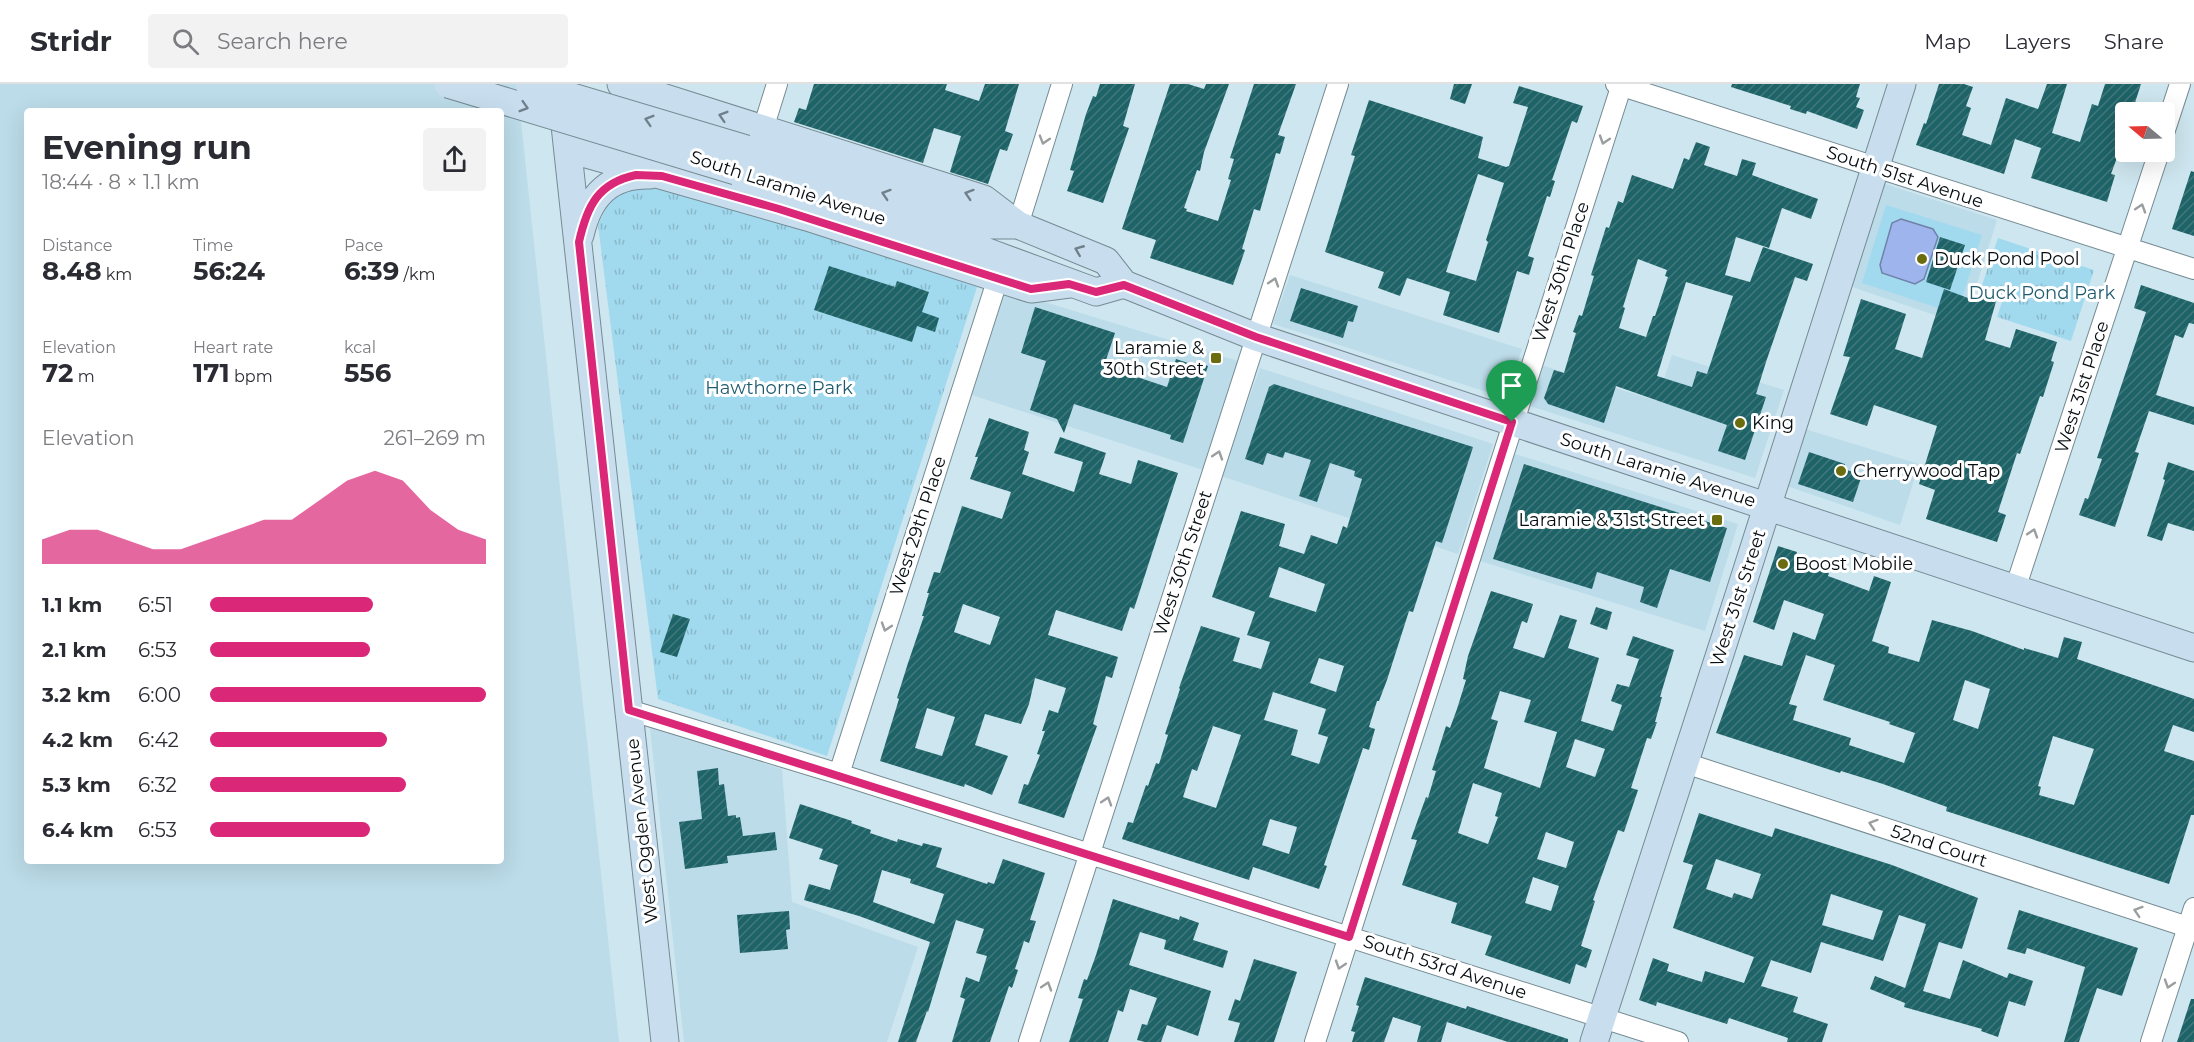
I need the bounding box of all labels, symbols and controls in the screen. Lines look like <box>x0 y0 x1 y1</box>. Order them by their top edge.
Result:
search box <box>148 14 568 68</box>
text: Stridr <box>30 24 112 58</box>
icon: search <box>169 25 202 58</box>
text: Search here <box>217 28 348 55</box>
text: Map <box>1924 29 1971 54</box>
text: Layers <box>2004 29 2071 54</box>
text: Share <box>2104 29 2164 54</box>
one-way arrow <box>518 100 529 112</box>
north arrow <box>2115 102 2175 162</box>
map controls <box>2115 102 2175 162</box>
one-way arrow <box>718 111 729 123</box>
one-way arrow <box>644 115 655 127</box>
text: Evening run <box>42 127 252 167</box>
button: share <box>423 128 486 191</box>
one-way arrow <box>1039 134 1051 145</box>
one-way arrow <box>1599 134 1611 145</box>
street label: South 51st Avenue <box>1824 141 1987 213</box>
street label: South Laramie Avenue <box>687 146 889 230</box>
text: 18:44 · 8 × 1.1 km <box>42 170 200 194</box>
one-way arrow <box>881 189 892 201</box>
one-way arrow <box>964 189 975 201</box>
street label: West 30th Place <box>1528 199 1594 345</box>
one-way arrow <box>2133 203 2146 214</box>
text: Distance <box>42 236 112 255</box>
text: Time <box>193 236 233 255</box>
text: Pace <box>344 236 383 255</box>
one-way arrow <box>1075 245 1086 257</box>
place label: Duck Pond Pool <box>1934 248 2080 270</box>
marker: Duck Pond Pool <box>1915 252 1929 266</box>
text: 8.48 <box>42 255 102 287</box>
text: 56:24 <box>193 255 265 287</box>
text: 6:39 <box>344 255 399 287</box>
text: km <box>102 265 132 284</box>
text: /km <box>399 265 435 284</box>
one-way arrow <box>1266 277 1279 288</box>
park label: Duck Pond Park <box>1969 282 2116 304</box>
street label: West 31st Place <box>2050 318 2114 456</box>
place label: Laramie & 30th Street <box>1103 337 1204 380</box>
text: Elevation <box>42 338 116 357</box>
text: Heart rate <box>193 338 273 357</box>
text: kcal <box>344 338 376 357</box>
marker: Laramie & 30th Street <box>1209 351 1223 365</box>
text: 72 <box>42 357 73 389</box>
text: 171 <box>193 357 230 389</box>
text: 556 <box>344 357 391 389</box>
pin <box>1486 360 1537 422</box>
text: m <box>73 367 95 386</box>
text: bpm <box>230 367 273 386</box>
icon: arrive <box>1495 369 1528 402</box>
park label: Hawthorne Park <box>705 377 853 399</box>
place label: King <box>1752 412 1794 434</box>
marker: King <box>1733 416 1747 430</box>
text: Elevation <box>42 426 134 450</box>
text: 261–269 m <box>383 426 486 450</box>
street label: South Laramie Avenue <box>1557 428 1759 512</box>
one-way arrow <box>1211 450 1223 461</box>
street label: West 29th Place <box>885 453 951 599</box>
place label: Cherrywood Tap <box>1853 460 2000 482</box>
marker: Cherrywood Tap <box>1834 464 1848 478</box>
street label: West 30th Street <box>1149 488 1217 638</box>
place label: Laramie & 31st Street <box>1519 509 1705 531</box>
marker: Laramie & 31st Street <box>1710 513 1724 527</box>
street label: West 31st Street <box>1706 527 1770 669</box>
one-way arrow <box>2026 528 2039 539</box>
place label: Boost Mobile <box>1795 553 1913 575</box>
marker: Boost Mobile <box>1776 557 1790 571</box>
text: 1.1 km <box>42 593 102 617</box>
text: 6:51 <box>138 593 173 617</box>
one-way arrow <box>881 621 893 632</box>
text: 2.1 km <box>42 638 106 662</box>
text: 6:53 <box>138 638 177 662</box>
text: 3.2 km <box>42 683 111 707</box>
text: 6:00 <box>138 683 181 707</box>
text: 4.2 km <box>42 728 113 752</box>
text: 6:42 <box>138 728 179 752</box>
street label: West Ogden Avenue <box>621 737 663 925</box>
text: 5.3 km <box>42 773 111 797</box>
text: 6:32 <box>138 773 177 797</box>
one-way arrow <box>1100 796 1112 807</box>
text: 6.4 km <box>42 818 114 842</box>
text: 6:53 <box>138 818 177 842</box>
one-way arrow <box>1868 819 1879 831</box>
street label: 52nd Court <box>1888 820 1990 872</box>
one-way arrow <box>2133 905 2144 918</box>
street label: South 53rd Avenue <box>1360 930 1530 1004</box>
one-way arrow <box>1334 959 1347 970</box>
one-way arrow <box>2164 978 2177 989</box>
one-way arrow <box>1039 981 1052 992</box>

